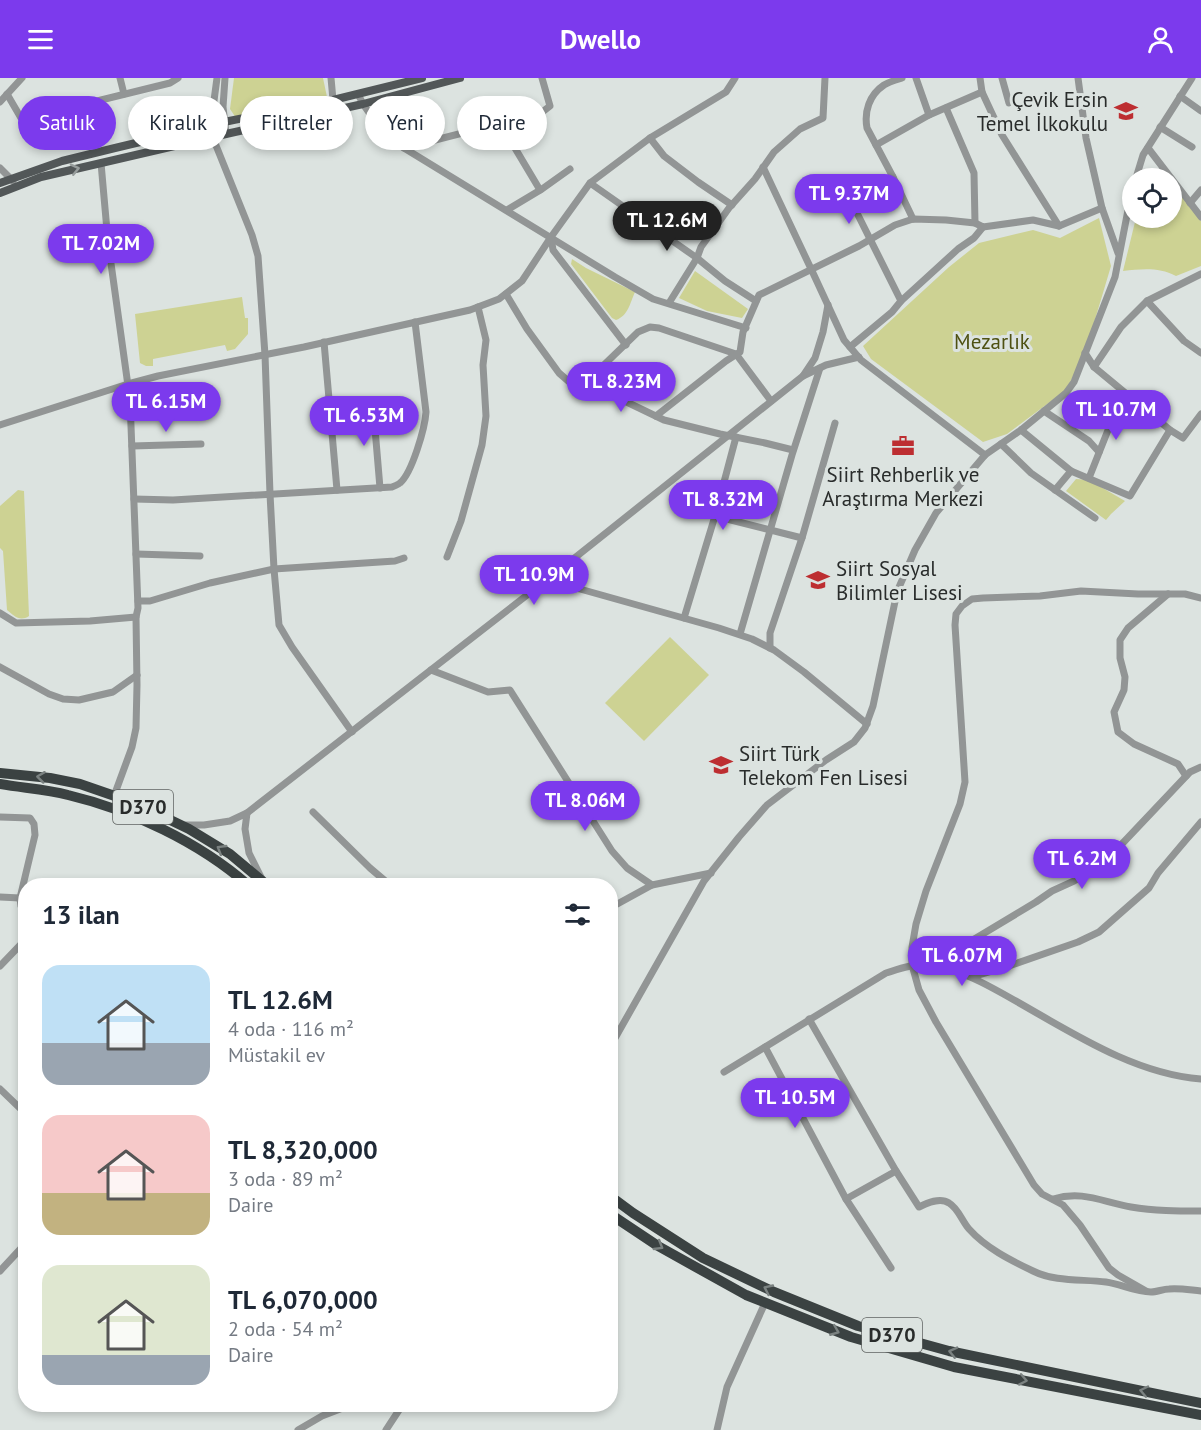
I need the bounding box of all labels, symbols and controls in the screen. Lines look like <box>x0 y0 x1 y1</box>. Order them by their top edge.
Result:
text: Dwello <box>560 22 641 56</box>
icon: menu <box>24 23 57 56</box>
icon: person <box>1144 23 1177 56</box>
place label: Çevik Ersin Temel İlkokulu <box>977 86 1108 137</box>
chip: Satılık <box>18 96 116 150</box>
chip: Kiralık <box>128 96 228 150</box>
chip: Filtreler <box>240 96 353 150</box>
chip: Yeni <box>365 96 445 150</box>
chip: Daire <box>457 96 547 150</box>
school or university icon: Çevik Ersin Temel İlkokulu <box>1113 98 1139 124</box>
one-way arrow <box>70 163 80 176</box>
map controls <box>1122 168 1182 228</box>
button: locate <box>1122 168 1182 228</box>
pin: TL 9.37M <box>787 174 911 225</box>
text: TL 9.37M <box>809 180 889 206</box>
pin: TL 12.6M <box>605 201 729 252</box>
text: TL 12.6M <box>627 207 707 233</box>
pin: TL 7.02M <box>39 224 163 275</box>
text: TL 7.02M <box>62 230 140 256</box>
park label: Mezarlık <box>954 328 1030 355</box>
pin: TL 8.23M <box>559 362 683 413</box>
text: TL 8.23M <box>581 368 661 394</box>
pin: TL 6.15M <box>104 382 228 433</box>
text: TL 6.15M <box>126 388 206 414</box>
pin: TL 10.7M <box>1054 390 1178 441</box>
pin: TL 6.53M <box>302 396 426 447</box>
text: TL 10.7M <box>1076 396 1156 422</box>
text: TL 6.53M <box>324 402 404 428</box>
office icon: Siirt Rehberlik ve Araştırma Merkezi <box>890 433 916 459</box>
place label: Siirt Rehberlik ve Araştırma Merkezi <box>822 461 984 512</box>
pin: TL 8.32M <box>661 480 785 531</box>
text: TL 8.32M <box>683 486 763 512</box>
pin: TL 10.9M <box>472 555 596 606</box>
place label: Siirt Sosyal Bilimler Lisesi <box>836 555 963 606</box>
text: TL 10.9M <box>494 561 574 587</box>
school or university icon: Siirt Sosyal Bilimler Lisesi <box>805 567 831 593</box>
place label: Siirt Türk Telekom Fen Lisesi <box>739 740 908 791</box>
school or university icon: Siirt Türk Telekom Fen Lisesi <box>708 752 734 778</box>
one-way arrow <box>36 772 46 784</box>
pin: TL 8.06M <box>523 781 647 832</box>
text: TL 8.06M <box>545 787 625 813</box>
road number: D370 <box>113 790 173 824</box>
pin: TL 6.2M <box>1027 839 1137 890</box>
one-way arrow <box>217 844 227 856</box>
text: TL 6.2M <box>1047 845 1117 871</box>
text: 13 ilan <box>42 898 120 931</box>
icon: filters <box>561 898 594 931</box>
pin: TL 6.07M <box>900 936 1024 987</box>
text: TL 6.07M <box>922 942 1002 968</box>
text: TL 12.6M <box>228 983 333 1016</box>
icon: home <box>90 989 162 1061</box>
text: 4 oda · 116 m² <box>228 1016 354 1042</box>
text: Müstakil ev <box>228 1042 325 1068</box>
pin: TL 10.5M <box>733 1078 857 1129</box>
text: TL 10.5M <box>755 1084 835 1110</box>
text: TL 8,320,000 <box>228 1133 378 1166</box>
icon: home <box>90 1139 162 1211</box>
text: 3 oda · 89 m² <box>228 1166 343 1192</box>
text: Daire <box>228 1192 273 1218</box>
one-way arrow <box>653 1239 663 1251</box>
text: TL 6,070,000 <box>228 1283 378 1316</box>
one-way arrow <box>764 1285 775 1297</box>
icon: home <box>90 1289 162 1361</box>
text: 2 oda · 54 m² <box>228 1316 343 1342</box>
road number: D370 <box>862 1318 922 1352</box>
one-way arrow <box>829 1323 839 1336</box>
text: Daire <box>228 1342 273 1368</box>
one-way arrow <box>948 1346 958 1359</box>
one-way arrow <box>1018 1373 1028 1386</box>
one-way arrow <box>1139 1385 1149 1398</box>

